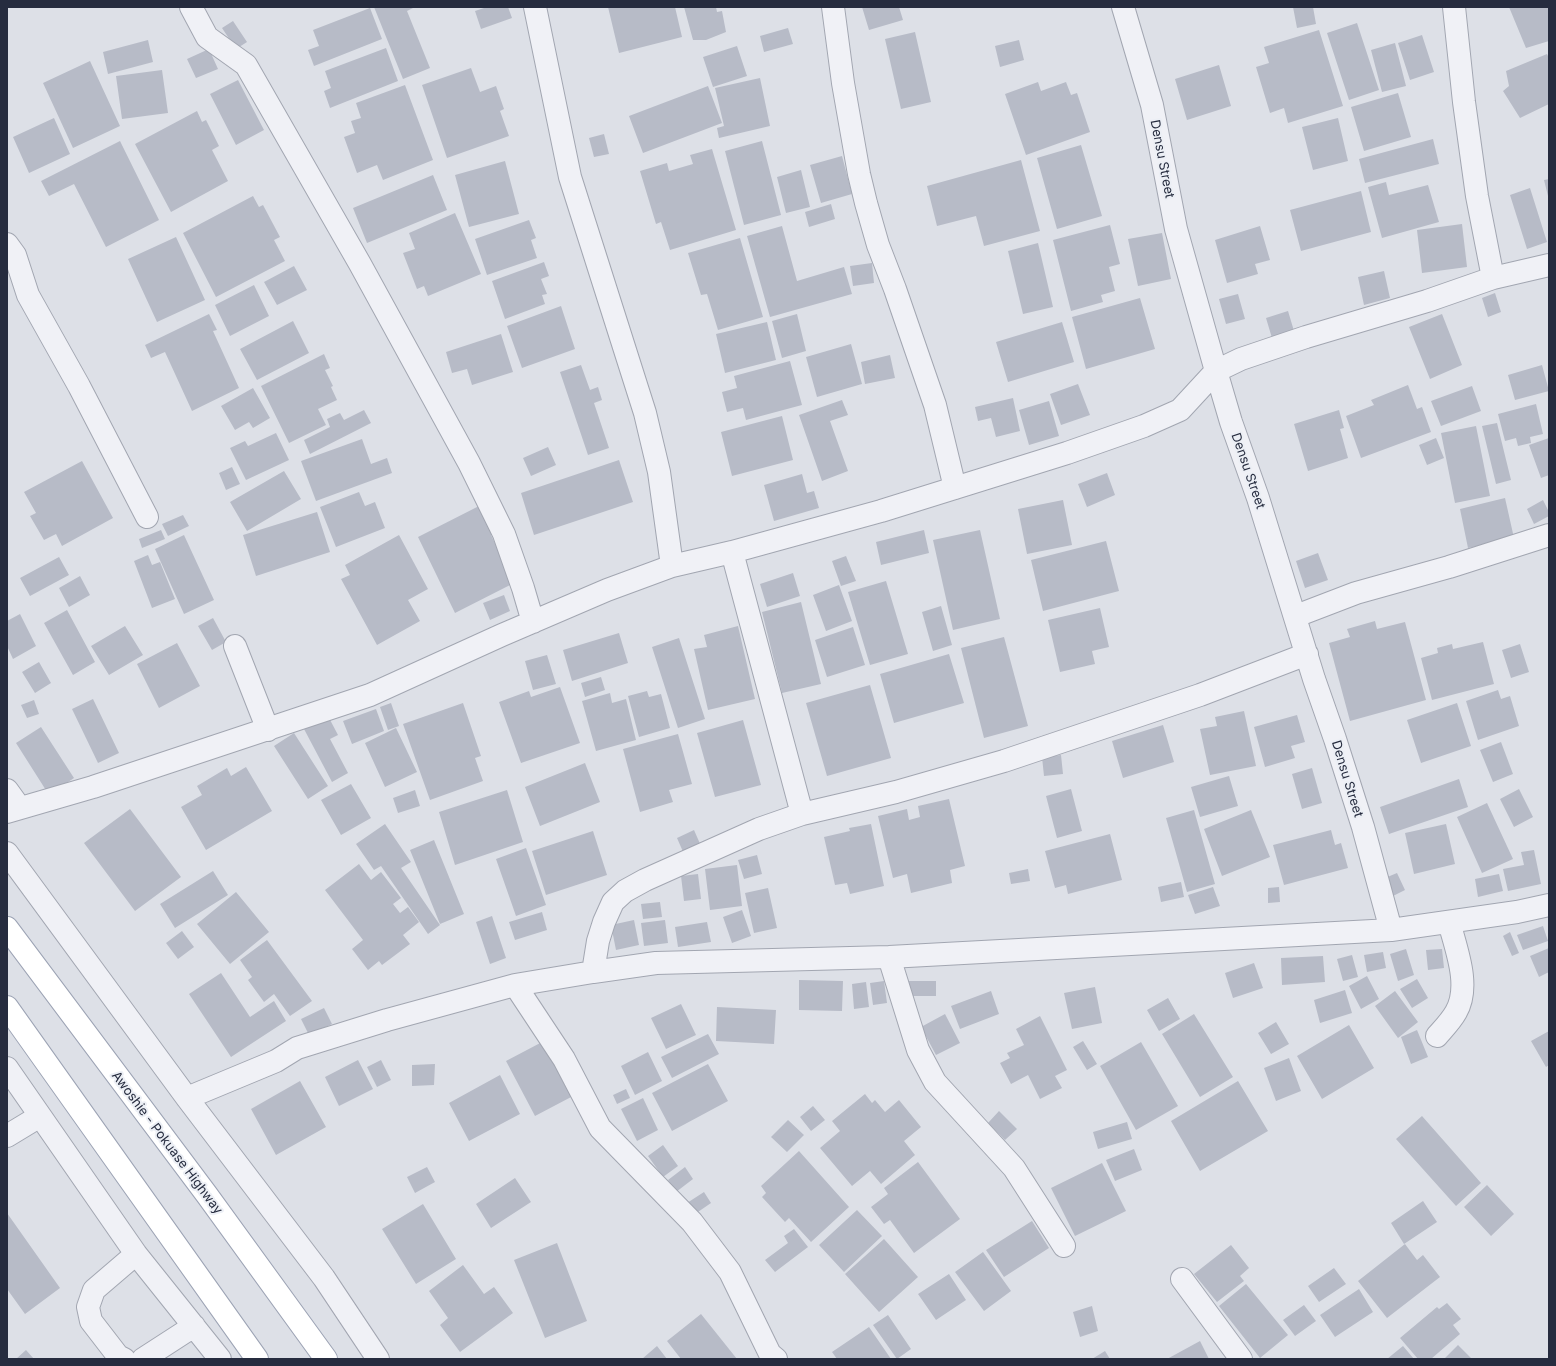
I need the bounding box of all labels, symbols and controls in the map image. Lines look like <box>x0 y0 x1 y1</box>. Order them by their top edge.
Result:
street label: Densu Street <box>1147 118 1177 200</box>
street label: Densu Street <box>1228 431 1268 511</box>
street label: Densu Street <box>1328 739 1366 819</box>
street label: Awoshie - Pokuase Highway <box>108 1069 226 1217</box>

